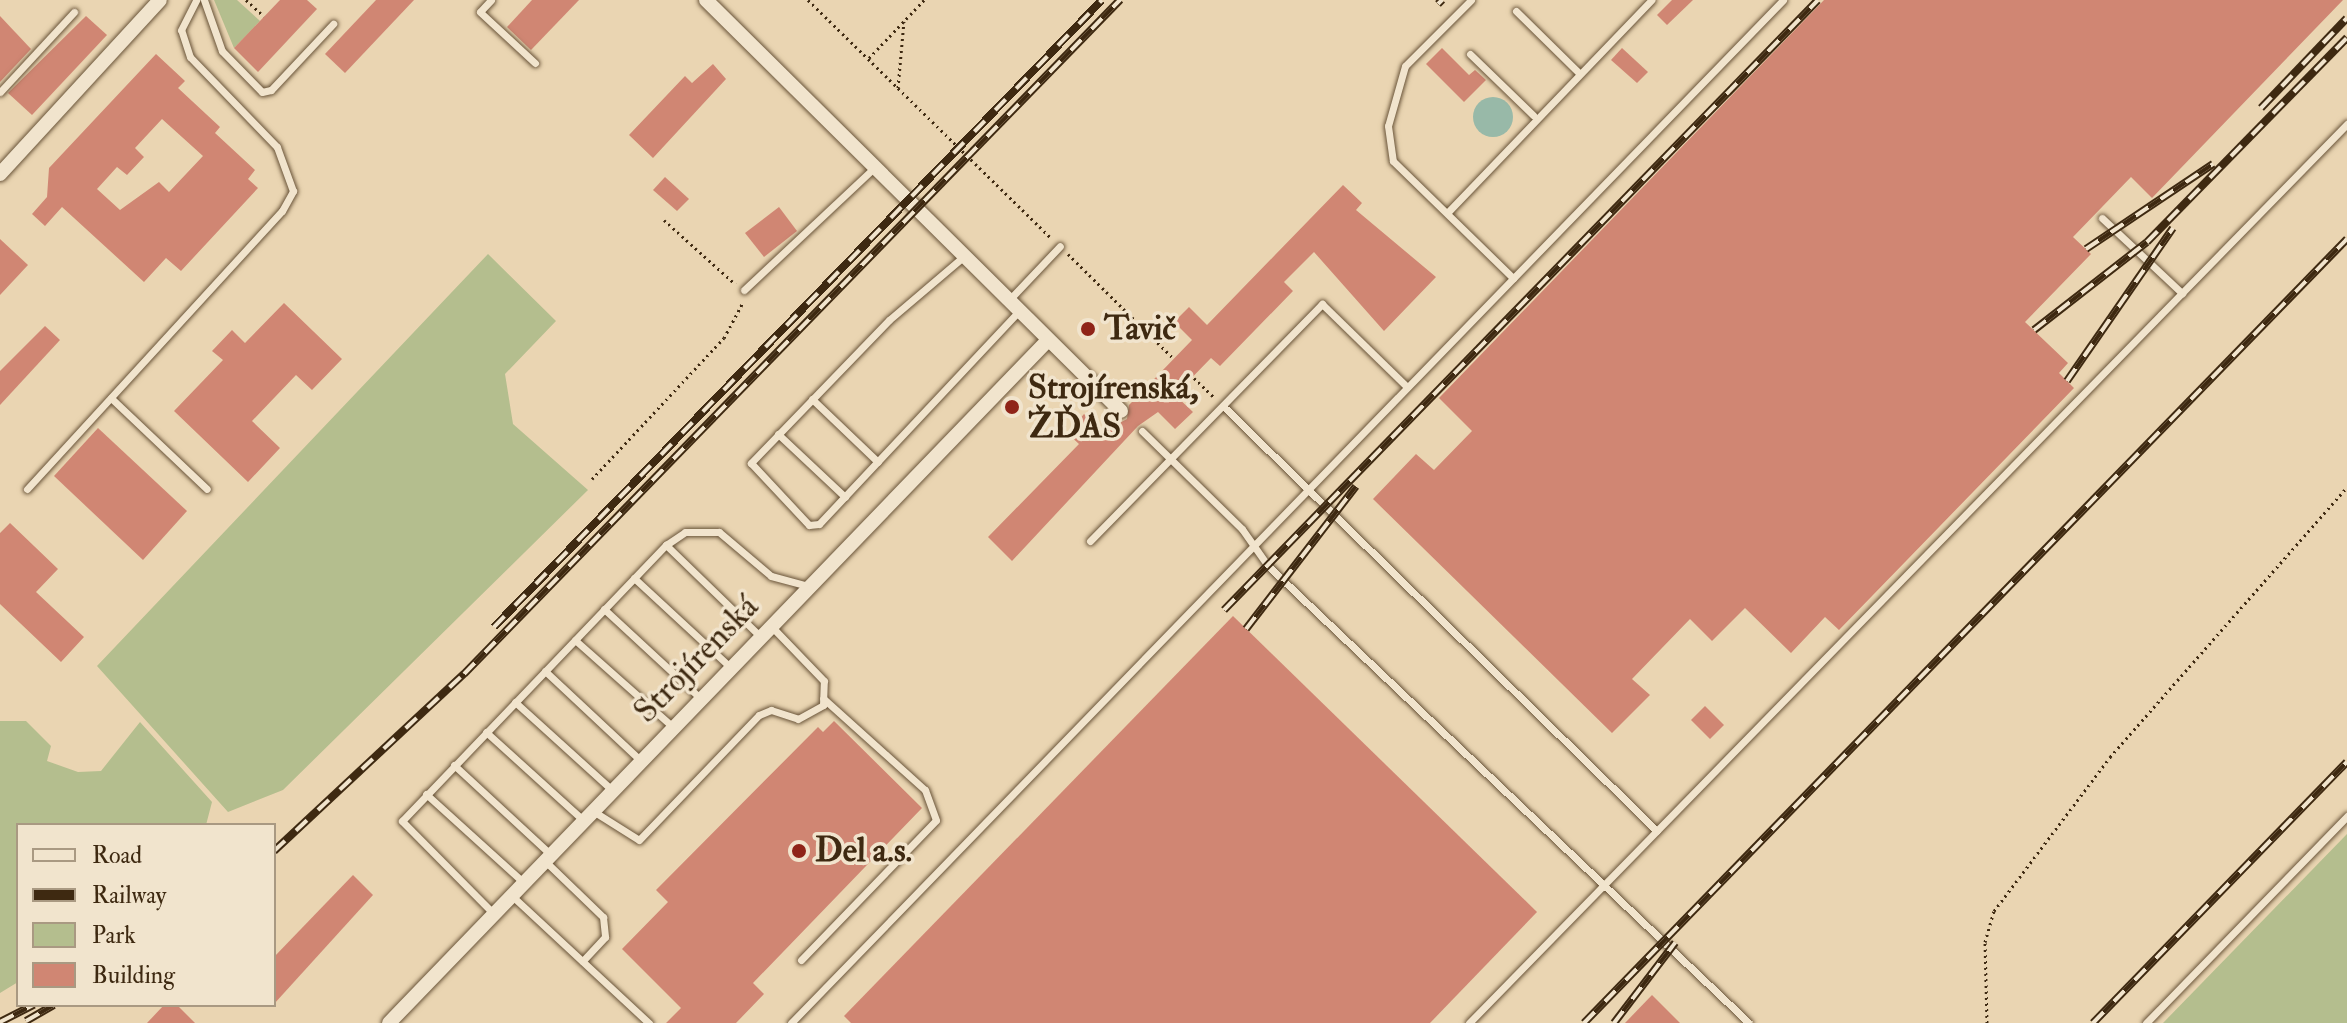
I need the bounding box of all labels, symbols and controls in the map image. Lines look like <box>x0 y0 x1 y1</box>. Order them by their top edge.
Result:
place label: Tavič <box>1104 309 1176 349</box>
marker: Tavič <box>1079 320 1097 338</box>
place label: Strojírenská, ŽĎAS <box>1028 367 1198 446</box>
marker: Strojírenská, ŽĎAS <box>1003 398 1021 416</box>
street label: Strojírenská <box>625 587 767 731</box>
legend <box>16 823 276 1007</box>
place label: Del a.s. <box>815 831 912 871</box>
text: Road <box>92 840 142 871</box>
marker: Del a.s. <box>790 842 808 860</box>
text: Railway <box>92 880 166 911</box>
text: Park <box>92 920 136 951</box>
text: Building <box>92 960 175 991</box>

